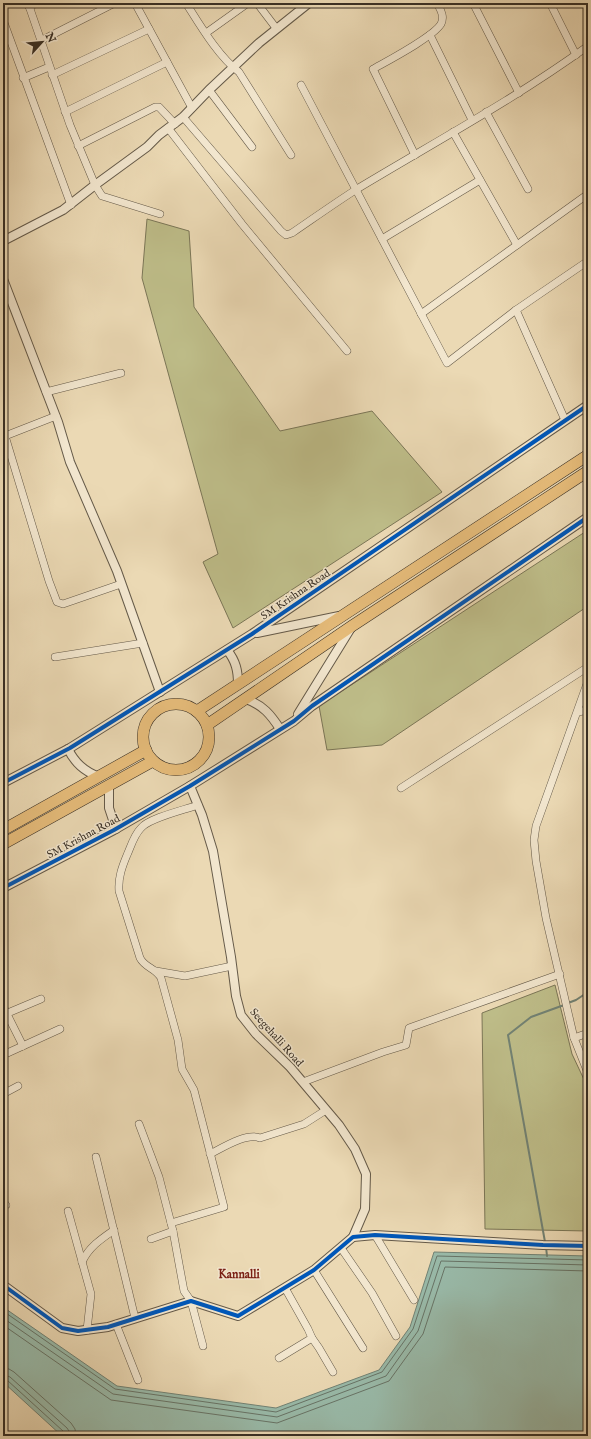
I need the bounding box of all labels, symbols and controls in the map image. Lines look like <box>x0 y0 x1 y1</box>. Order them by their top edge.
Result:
north arrow <box>22 22 62 62</box>
text: N <box>41 30 59 46</box>
street label: SM Krishna Road <box>258 566 333 623</box>
street label: SM Krishna Road <box>44 812 123 862</box>
street label: Seegehalli Road <box>246 1006 306 1070</box>
district label: Kannalli <box>218 1267 261 1282</box>

